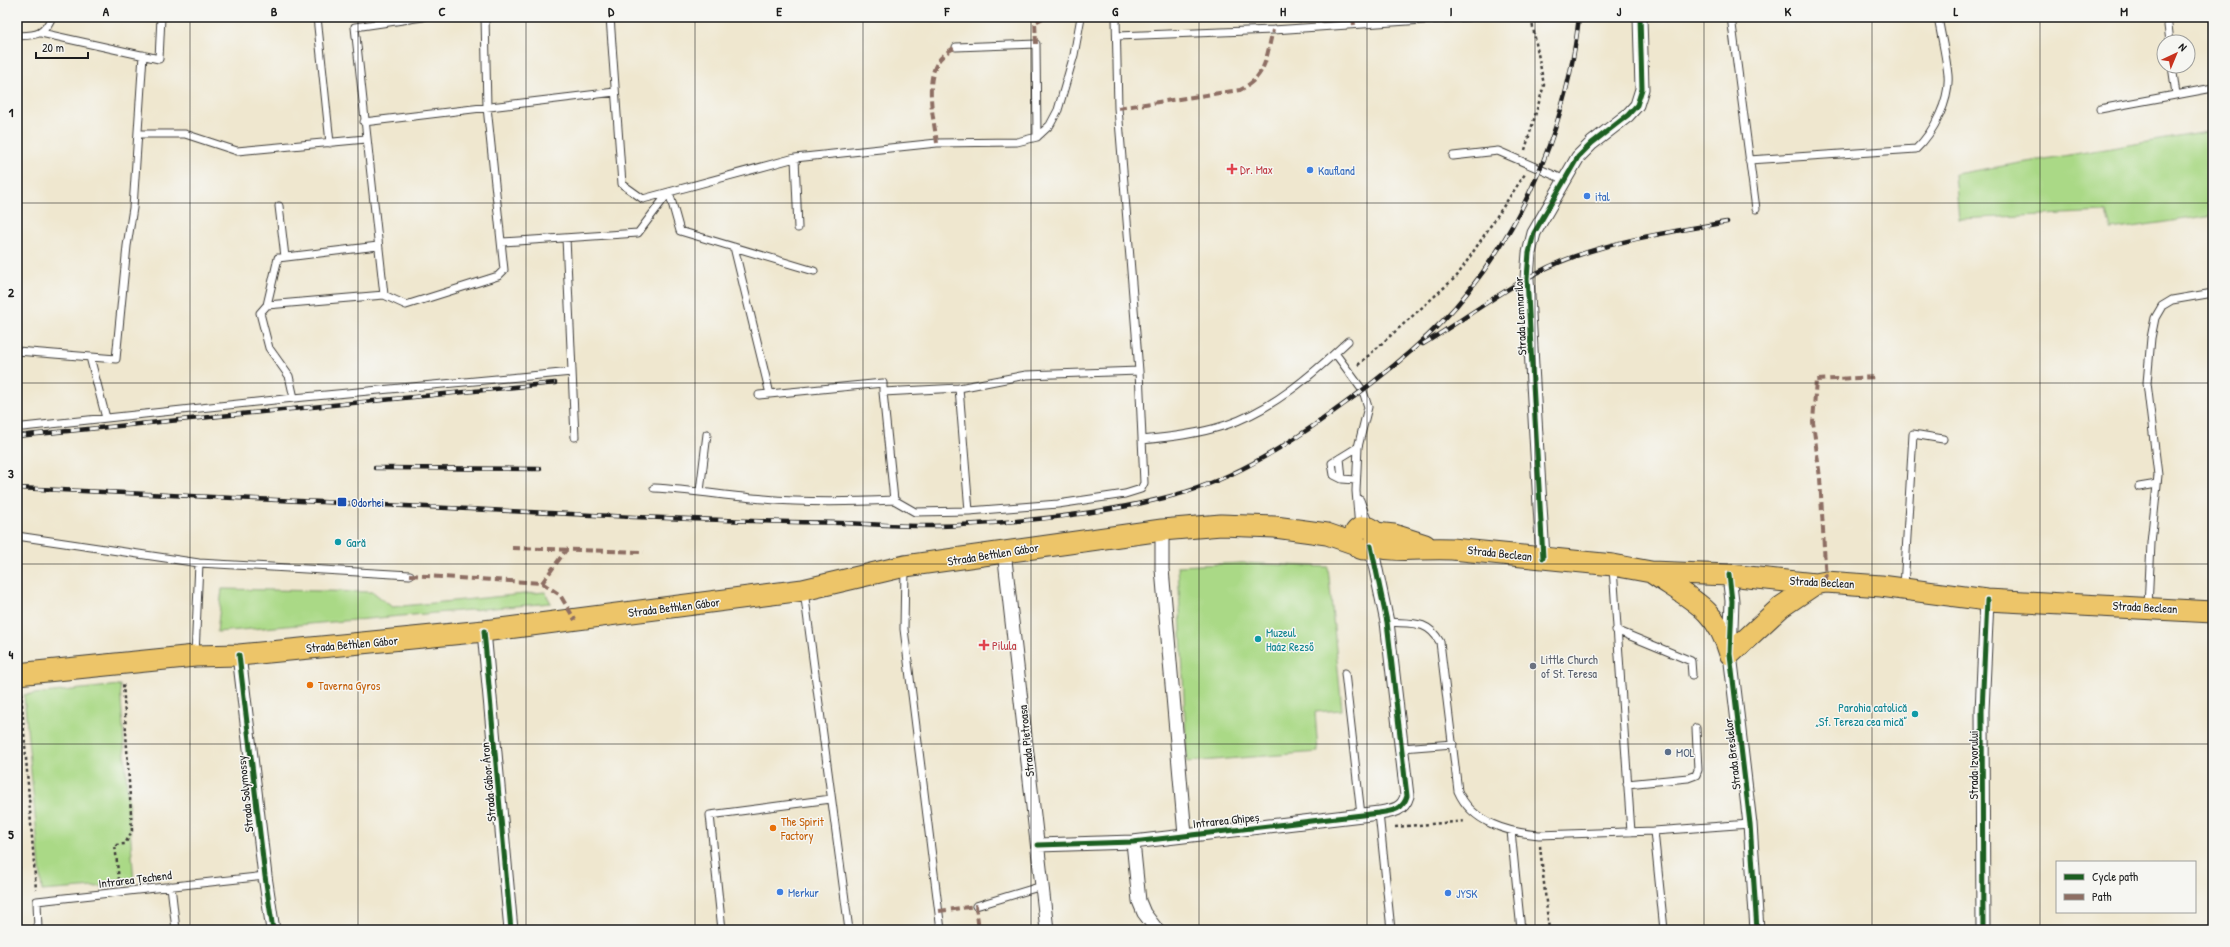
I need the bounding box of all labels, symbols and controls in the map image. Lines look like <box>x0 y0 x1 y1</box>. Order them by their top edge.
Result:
text: A <box>103 2 110 20</box>
text: B <box>271 2 278 20</box>
text: C <box>438 2 446 20</box>
text: D <box>608 2 615 20</box>
text: E <box>776 2 782 20</box>
text: F <box>944 2 951 20</box>
text: G <box>1112 2 1119 20</box>
text: H <box>1280 2 1286 20</box>
text: I <box>1449 2 1453 20</box>
text: J <box>1617 2 1622 20</box>
text: K <box>1785 2 1792 20</box>
text: L <box>1954 2 1959 20</box>
text: M <box>2120 2 2128 20</box>
scale bar <box>36 34 88 60</box>
north arrow <box>2156 34 2196 74</box>
text: 20 m <box>42 39 64 56</box>
text: N <box>2176 40 2190 54</box>
text: 1 <box>9 103 14 121</box>
place label: Dr. Max <box>1240 161 1273 178</box>
place label: Kaufland <box>1318 162 1355 179</box>
marker: Dr. Max <box>1227 164 1237 174</box>
marker: Kaufland <box>1305 165 1315 175</box>
place label: ital <box>1595 188 1611 205</box>
marker: ital <box>1582 191 1592 201</box>
street label: Strada Lemnarilor <box>1509 276 1531 356</box>
text: 2 <box>8 283 15 301</box>
text: 3 <box>8 464 14 482</box>
place label: Odorhei <box>351 494 384 511</box>
marker: Odorhei <box>336 496 348 508</box>
place label: Gară <box>346 534 366 551</box>
marker: Gară <box>333 537 343 547</box>
street label: Strada Bethlen Gábor <box>946 538 1040 570</box>
street label: Strada Beclean <box>1467 541 1533 565</box>
street label: Strada Beclean <box>1789 572 1855 592</box>
street label: Strada Bethlen Gábor <box>627 593 721 621</box>
street label: Strada Beclean <box>2112 597 2178 617</box>
place label: Muzeul Haáz Rezső <box>1266 624 1314 655</box>
street label: Strada Bethlen Gábor <box>305 631 399 656</box>
marker: Muzeul Haáz Rezső <box>1253 634 1263 644</box>
place label: Pilula <box>992 637 1017 654</box>
marker: Pilula <box>979 640 989 650</box>
text: 4 <box>9 645 14 663</box>
place label: Little Church of St. Teresa <box>1541 651 1598 682</box>
marker: Little Church of St. Teresa <box>1528 661 1538 671</box>
place label: Taverna Gyros <box>318 677 381 694</box>
marker: Taverna Gyros <box>305 680 315 690</box>
place label: Parohia catolică „Sf. Tereza cea mică” <box>1815 699 1907 730</box>
street label: Strada Pietroasa <box>1014 704 1038 778</box>
marker: Parohia catolică „Sf. Tereza cea mică” <box>1910 709 1920 719</box>
street label: Strada Breslelor <box>1719 717 1745 791</box>
street label: Strada Izvorului <box>1965 731 1982 799</box>
street label: Strada Gábor Áron <box>476 742 500 822</box>
place label: MOL <box>1676 744 1695 761</box>
marker: MOL <box>1663 747 1673 757</box>
street label: Strada Solymossy <box>233 755 257 833</box>
street label: Intrarea Ghipeș <box>1192 808 1260 832</box>
place label: The Spirit Factory <box>780 813 825 844</box>
marker: The Spirit Factory <box>768 823 778 833</box>
text: 5 <box>8 825 14 843</box>
legend <box>2056 861 2196 913</box>
street label: Intrarea Țechend <box>97 866 173 892</box>
text: Cycle path <box>2092 868 2138 885</box>
place label: Merkur <box>788 884 819 901</box>
place label: JYSK <box>1456 885 1478 902</box>
marker: Merkur <box>775 887 785 897</box>
marker: JYSK <box>1443 888 1453 898</box>
text: Path <box>2092 888 2112 905</box>

